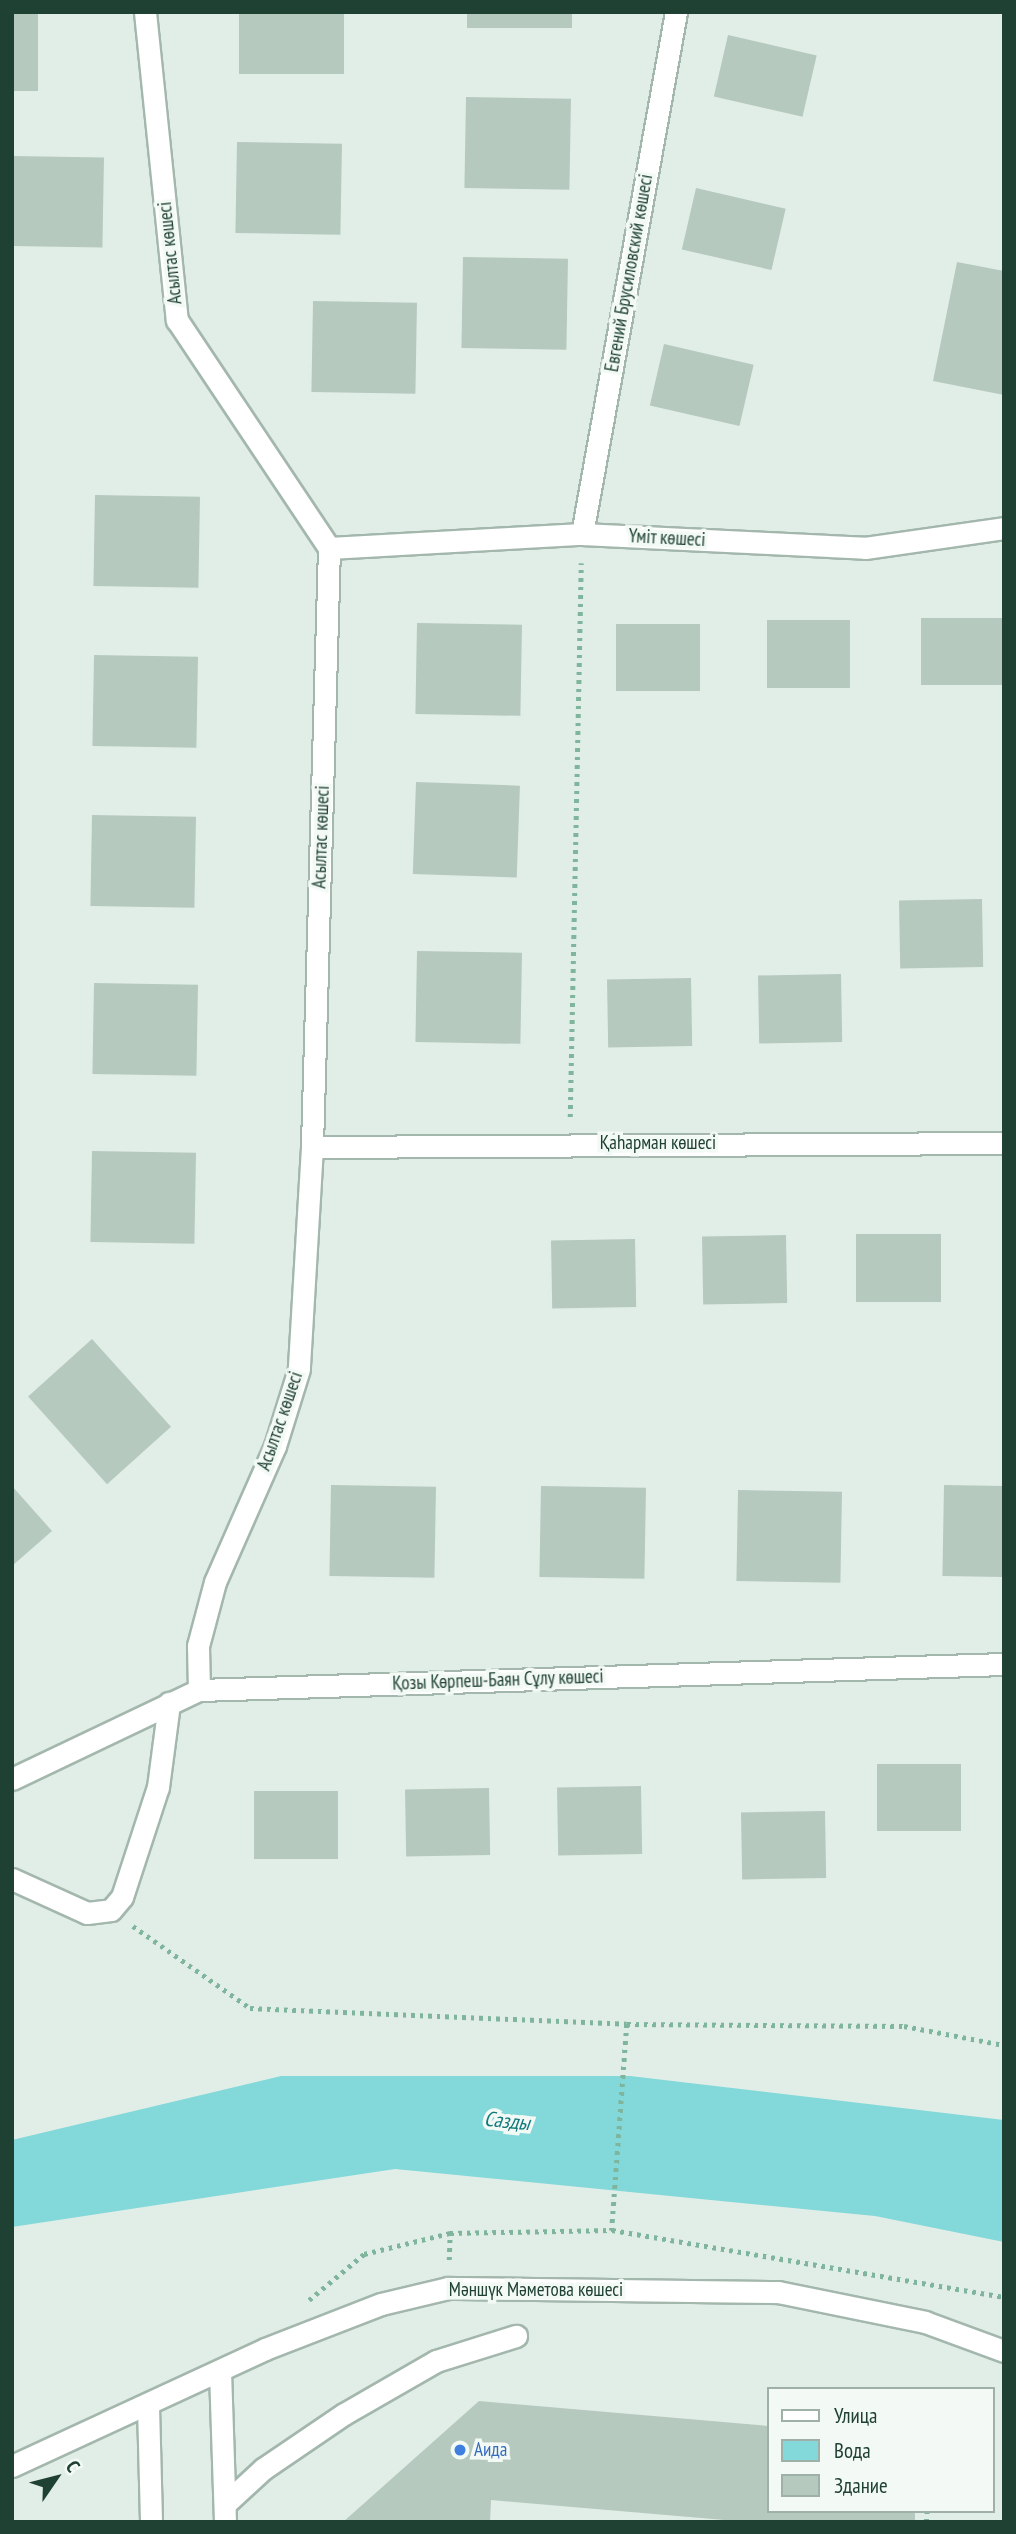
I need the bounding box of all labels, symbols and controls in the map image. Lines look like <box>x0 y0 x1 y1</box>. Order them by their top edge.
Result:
street label: Евгений Брусиловский көшесі <box>600 172 658 374</box>
street label: Асылтас көшесі <box>153 200 187 306</box>
street label: Үміт көшесі <box>628 525 706 551</box>
street label: Асылтас көшесі <box>308 785 334 889</box>
street label: Қаһарман көшесі <box>600 1132 716 1154</box>
street label: Асылтас көшесі <box>252 1368 308 1474</box>
street label: Қозы Көрпеш-Баян Сұлу көшесі <box>392 1665 604 1695</box>
water label: Сазды <box>483 2106 531 2136</box>
street label: Мәншүк Мәметова көшесі <box>449 2279 623 2301</box>
legend <box>768 2387 995 2513</box>
text: Улица <box>834 2402 877 2429</box>
text: Вода <box>834 2437 871 2464</box>
place label: Аида <box>474 2439 507 2461</box>
marker: Аида <box>452 2442 468 2458</box>
north arrow <box>21 2443 91 2513</box>
text: С <box>61 2456 86 2476</box>
text: Здание <box>834 2472 888 2499</box>

